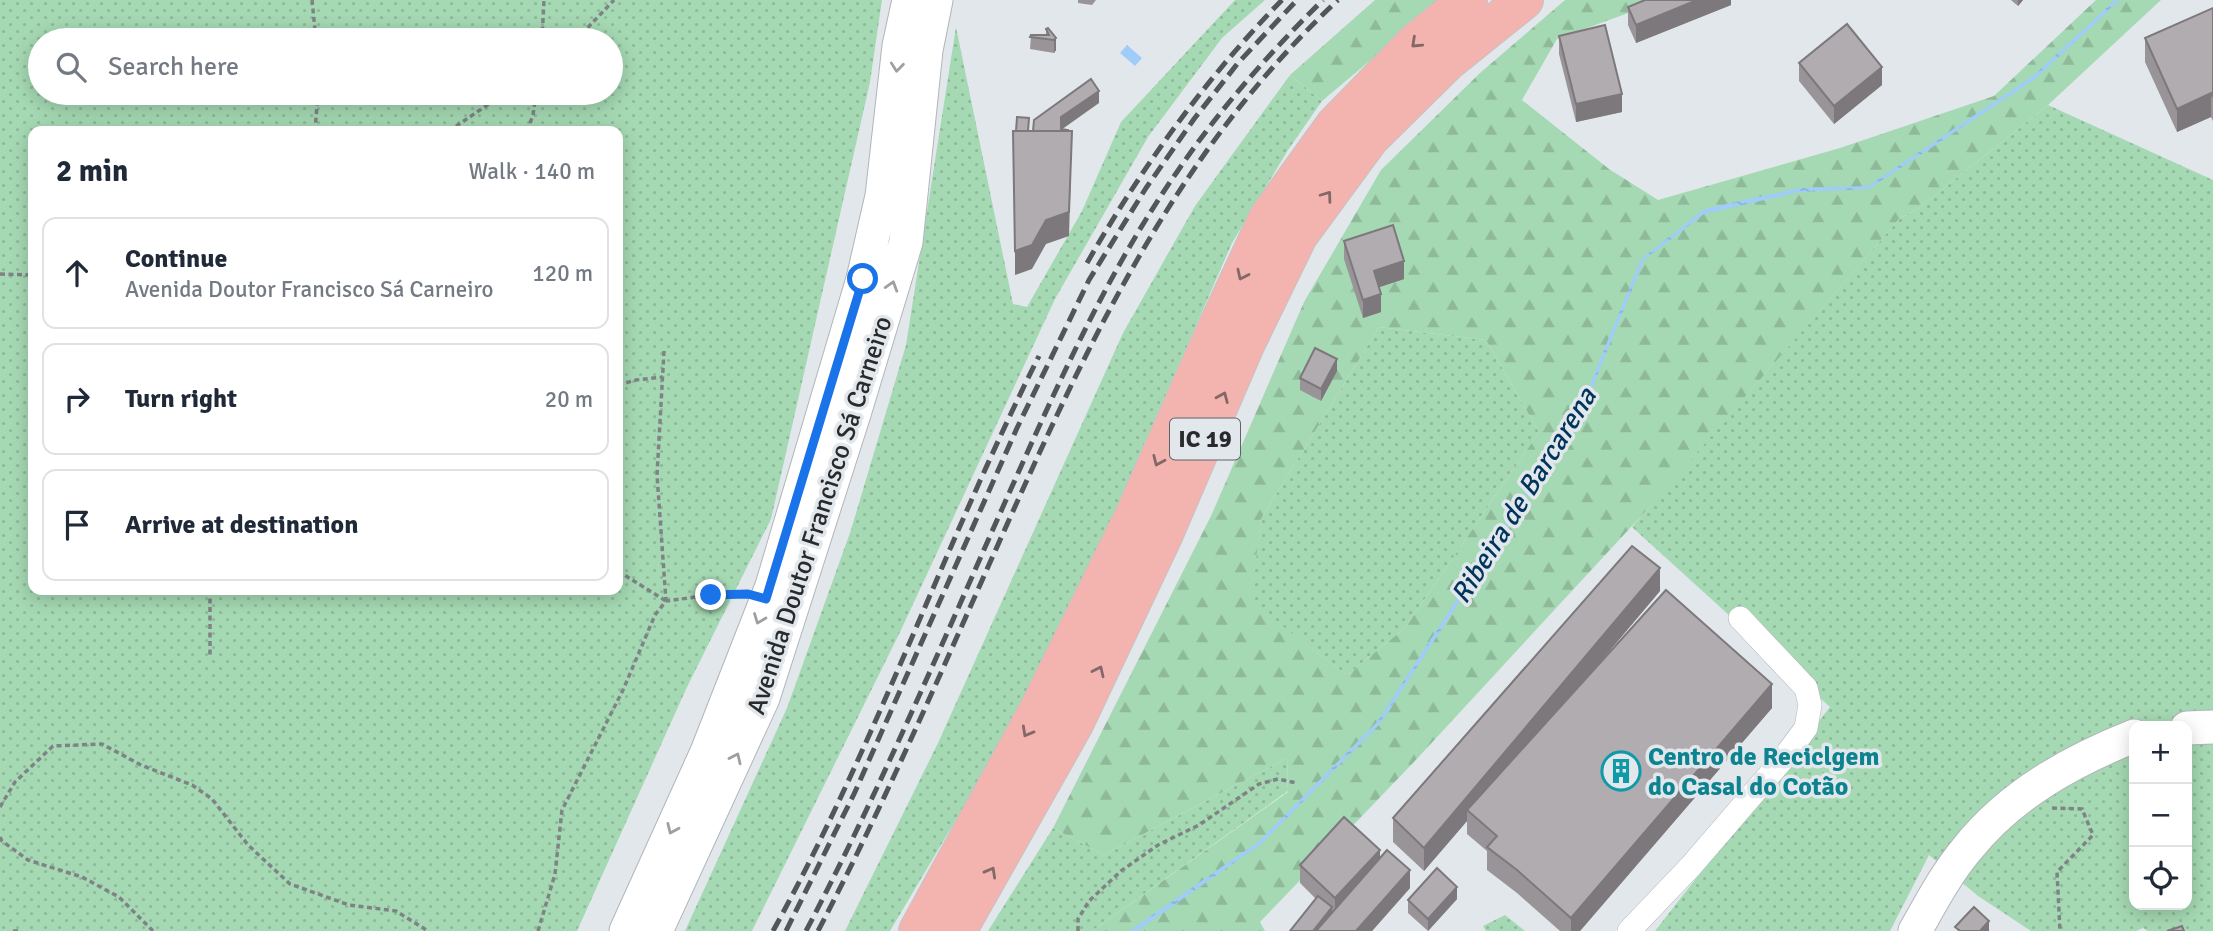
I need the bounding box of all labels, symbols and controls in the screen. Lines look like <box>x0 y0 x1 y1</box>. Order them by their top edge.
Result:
search box <box>28 28 623 105</box>
one-way arrow <box>1411 35 1424 48</box>
icon: search <box>52 48 90 86</box>
text: Search here <box>108 51 239 83</box>
one-way arrow <box>889 61 904 73</box>
text: 2 min <box>56 153 128 190</box>
text: Walk · 140 m <box>469 157 595 186</box>
one-way arrow <box>1319 191 1332 204</box>
text: Continue <box>125 243 227 275</box>
icon: ahead <box>58 254 96 292</box>
text: 120 m <box>532 259 593 288</box>
route start <box>847 263 878 294</box>
one-way arrow <box>1236 268 1250 280</box>
text: Avenida Doutor Francisco Sá Carneiro <box>125 275 494 304</box>
one-way arrow <box>884 281 899 293</box>
street label: Avenida Doutor Francisco Sá Carneiro <box>740 312 900 718</box>
icon: right <box>58 380 96 418</box>
water label: Ribeira de Barcarena <box>1444 381 1604 610</box>
text: Turn right <box>125 383 237 415</box>
text: 20 m <box>545 385 593 414</box>
one-way arrow <box>1215 392 1229 404</box>
road number: IC 19 <box>1170 418 1240 460</box>
one-way arrow <box>1152 454 1166 467</box>
icon: arrive <box>58 506 96 544</box>
text: Arrive at destination <box>125 509 358 541</box>
route end <box>695 579 726 610</box>
one-way arrow <box>753 612 767 624</box>
one-way arrow <box>1091 666 1105 679</box>
map controls <box>2129 721 2192 910</box>
button: + <box>2129 721 2192 784</box>
one-way arrow <box>1022 725 1035 738</box>
place label: Centro de Reciclgem do Casal do Cotão <box>1648 741 1879 803</box>
building icon: Centro de Reciclgem do Casal do Cotão <box>1600 750 1642 792</box>
one-way arrow <box>728 753 742 765</box>
button: − <box>2129 784 2192 847</box>
one-way arrow <box>666 822 680 834</box>
button: locate <box>2129 847 2192 910</box>
one-way arrow <box>983 866 996 879</box>

